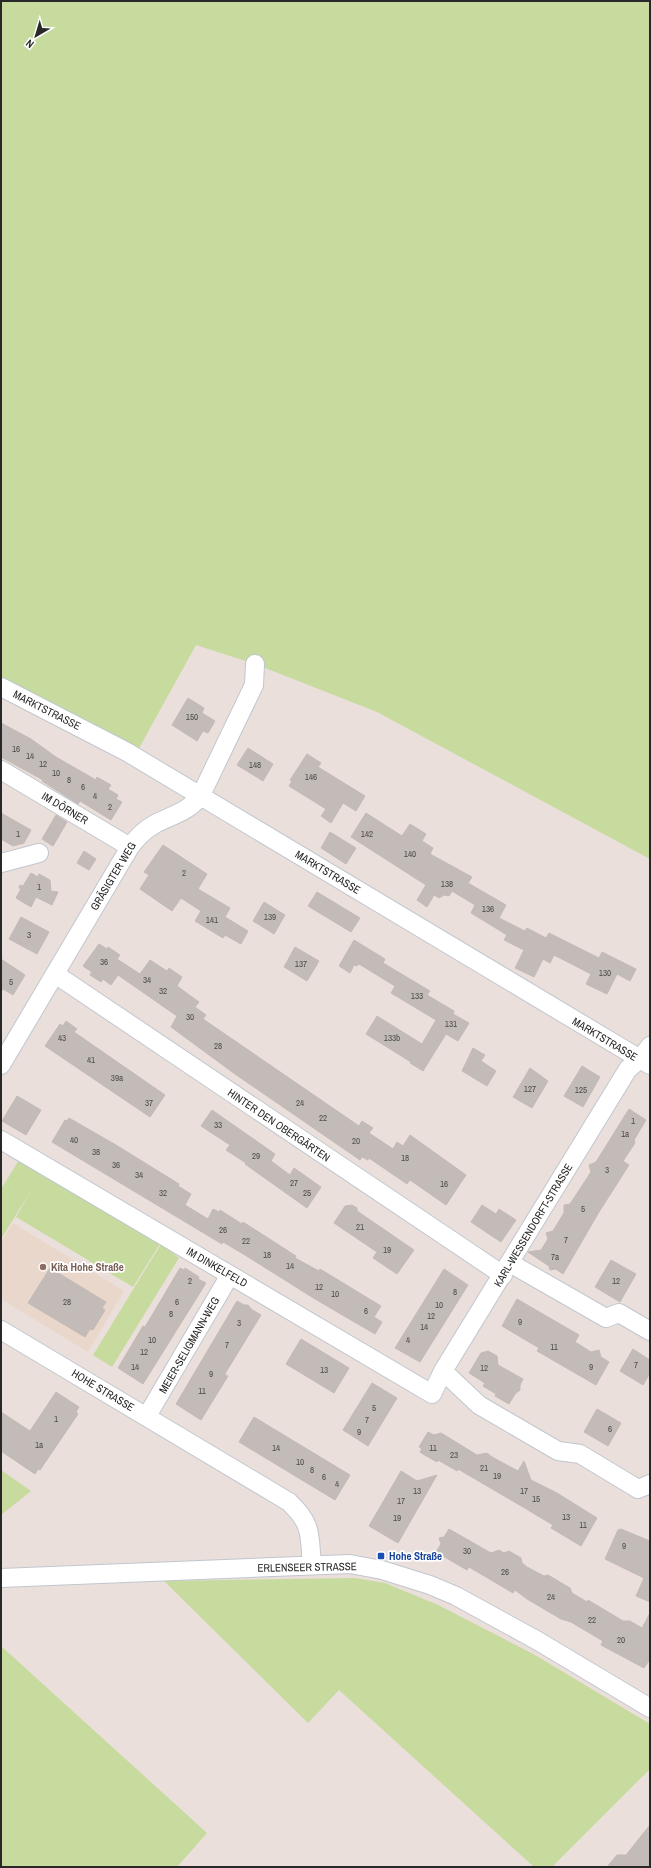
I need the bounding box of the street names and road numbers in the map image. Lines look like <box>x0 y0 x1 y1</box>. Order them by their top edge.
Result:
street label: MARKTSTRASSE <box>11 687 83 733</box>
street label: IM DÖRNER <box>39 789 91 828</box>
street label: GRÄSIGTER WEG <box>87 839 139 913</box>
street label: MARKTSTRASSE <box>293 847 363 897</box>
street label: MARKTSTRASSE <box>570 1014 640 1064</box>
street label: HINTER DEN OBERGÄRTEN <box>225 1085 333 1165</box>
street label: KARL-WESSENDORFT-STRASSE <box>491 1161 575 1289</box>
street label: IM DINKELFELD <box>184 1244 250 1290</box>
street label: MEIER-SELIGMANN-WEG <box>156 1294 222 1396</box>
street label: HOHE STRASSE <box>69 1366 137 1414</box>
street label: ERLENSEER STRASSE <box>257 1559 357 1575</box>

